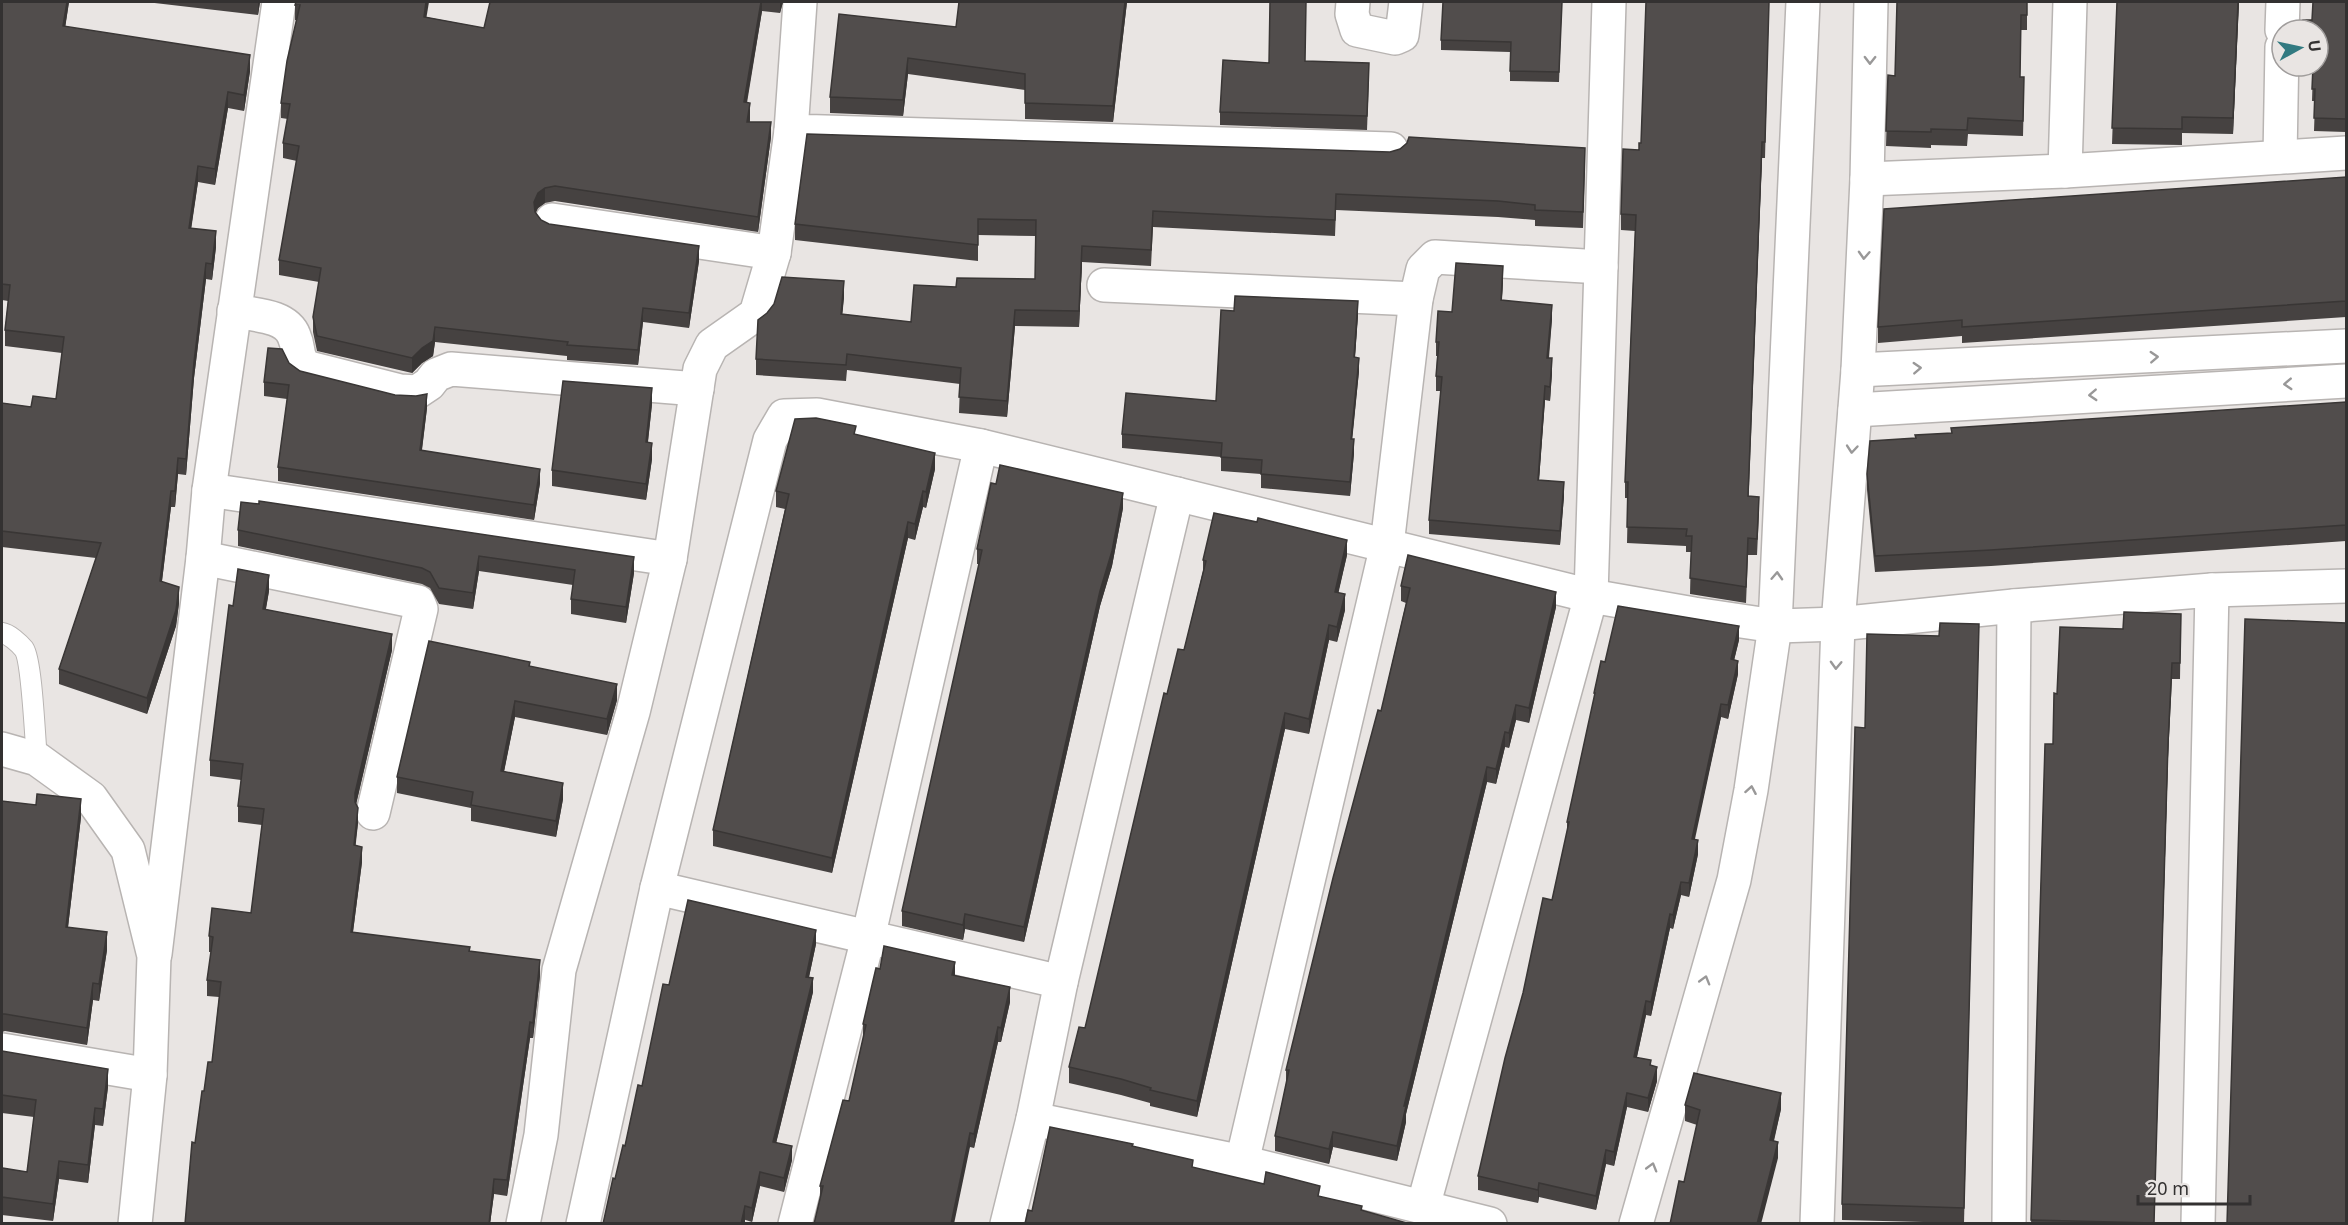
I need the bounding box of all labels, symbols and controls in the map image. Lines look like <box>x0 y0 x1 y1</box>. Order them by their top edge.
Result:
north arrow <box>2270 18 2330 78</box>
text: U <box>2303 38 2327 53</box>
one-way arrow <box>1864 55 1876 64</box>
one-way arrow <box>1857 250 1870 259</box>
one-way arrow <box>2149 350 2158 363</box>
one-way arrow <box>1912 361 1921 374</box>
one-way arrow <box>2284 377 2293 390</box>
one-way arrow <box>2089 389 2098 402</box>
one-way arrow <box>1846 445 1859 454</box>
one-way arrow <box>1771 572 1784 581</box>
one-way arrow <box>1830 660 1843 669</box>
one-way arrow <box>1744 786 1756 795</box>
one-way arrow <box>1698 975 1710 986</box>
one-way arrow <box>1645 1162 1657 1173</box>
scale bar <box>2138 1168 2250 1206</box>
text: 20 m <box>2147 1176 2189 1200</box>

